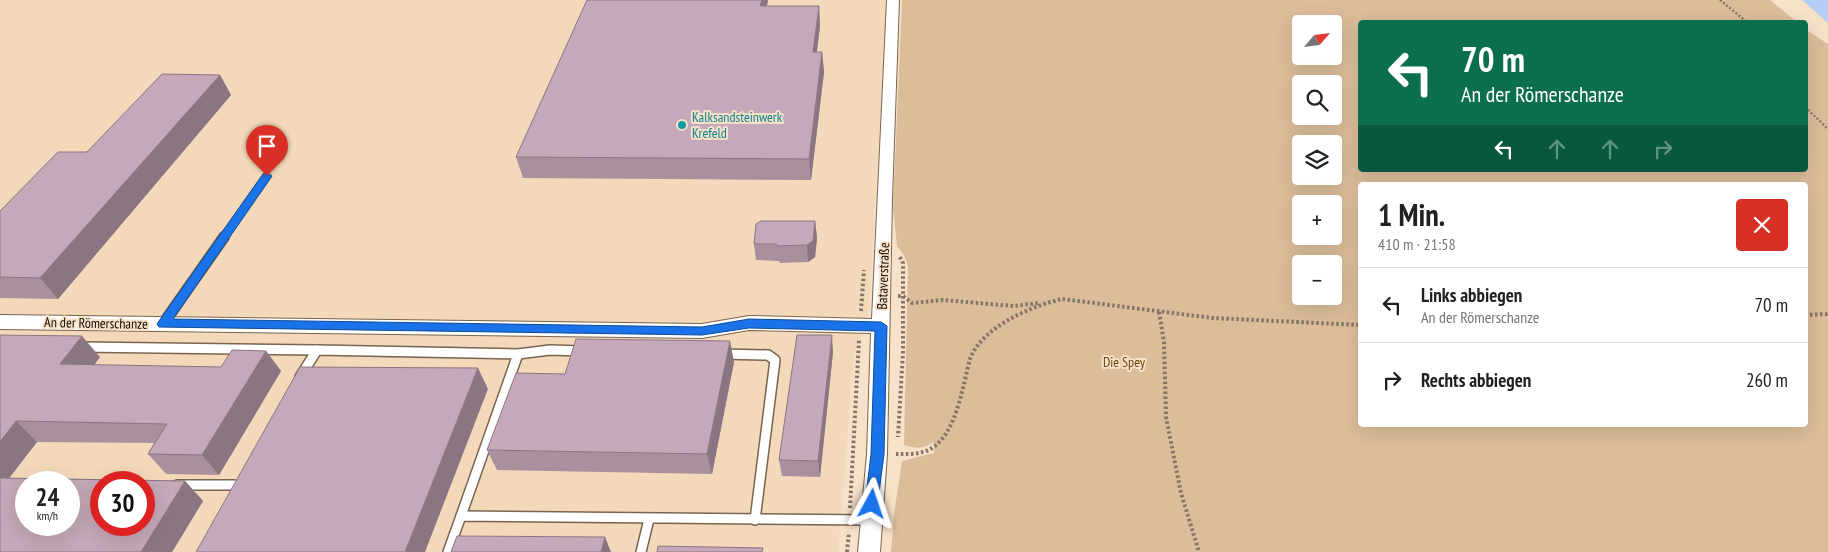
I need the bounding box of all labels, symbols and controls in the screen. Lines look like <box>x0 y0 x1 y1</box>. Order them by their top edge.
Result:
north arrow <box>1292 15 1342 65</box>
map controls <box>1292 15 1342 305</box>
text: 70 m <box>1461 36 1525 82</box>
icon: left <box>1378 40 1443 105</box>
button: search <box>1292 75 1342 125</box>
text: An der Römerschanze <box>1461 80 1624 108</box>
place label: Kalksandsteinwerk Krefeld <box>692 108 783 142</box>
marker: Kalksandsteinwerk Krefeld <box>676 119 688 131</box>
pin <box>246 125 288 176</box>
icon: arrive <box>253 132 281 160</box>
button: layers <box>1292 135 1342 185</box>
icon: left <box>1490 135 1518 163</box>
icon: ahead <box>1543 135 1571 163</box>
icon: ahead <box>1596 135 1624 163</box>
icon: right <box>1649 135 1677 163</box>
button: + <box>1292 195 1342 245</box>
text: 1 Min. <box>1378 195 1445 234</box>
button: close <box>1736 199 1788 251</box>
text: 410 m · 21:58 <box>1378 234 1456 254</box>
street label: Bataverstraße <box>873 242 893 310</box>
button: − <box>1292 255 1342 305</box>
text: Links abbiegen <box>1421 283 1522 307</box>
icon: left <box>1378 291 1406 319</box>
text: 70 m <box>1755 293 1788 317</box>
text: An der Römerschanze <box>1421 307 1539 327</box>
street label: An der Römerschanze <box>44 313 148 333</box>
park label: Die Spey <box>1103 353 1146 371</box>
icon: right <box>1378 366 1406 394</box>
text: Rechts abbiegen <box>1421 368 1531 392</box>
text: 260 m <box>1746 368 1788 392</box>
speed limit sign: 30 <box>90 471 155 536</box>
position arrow <box>845 477 897 529</box>
text: 24 <box>36 481 59 513</box>
text: km/h <box>37 508 58 523</box>

